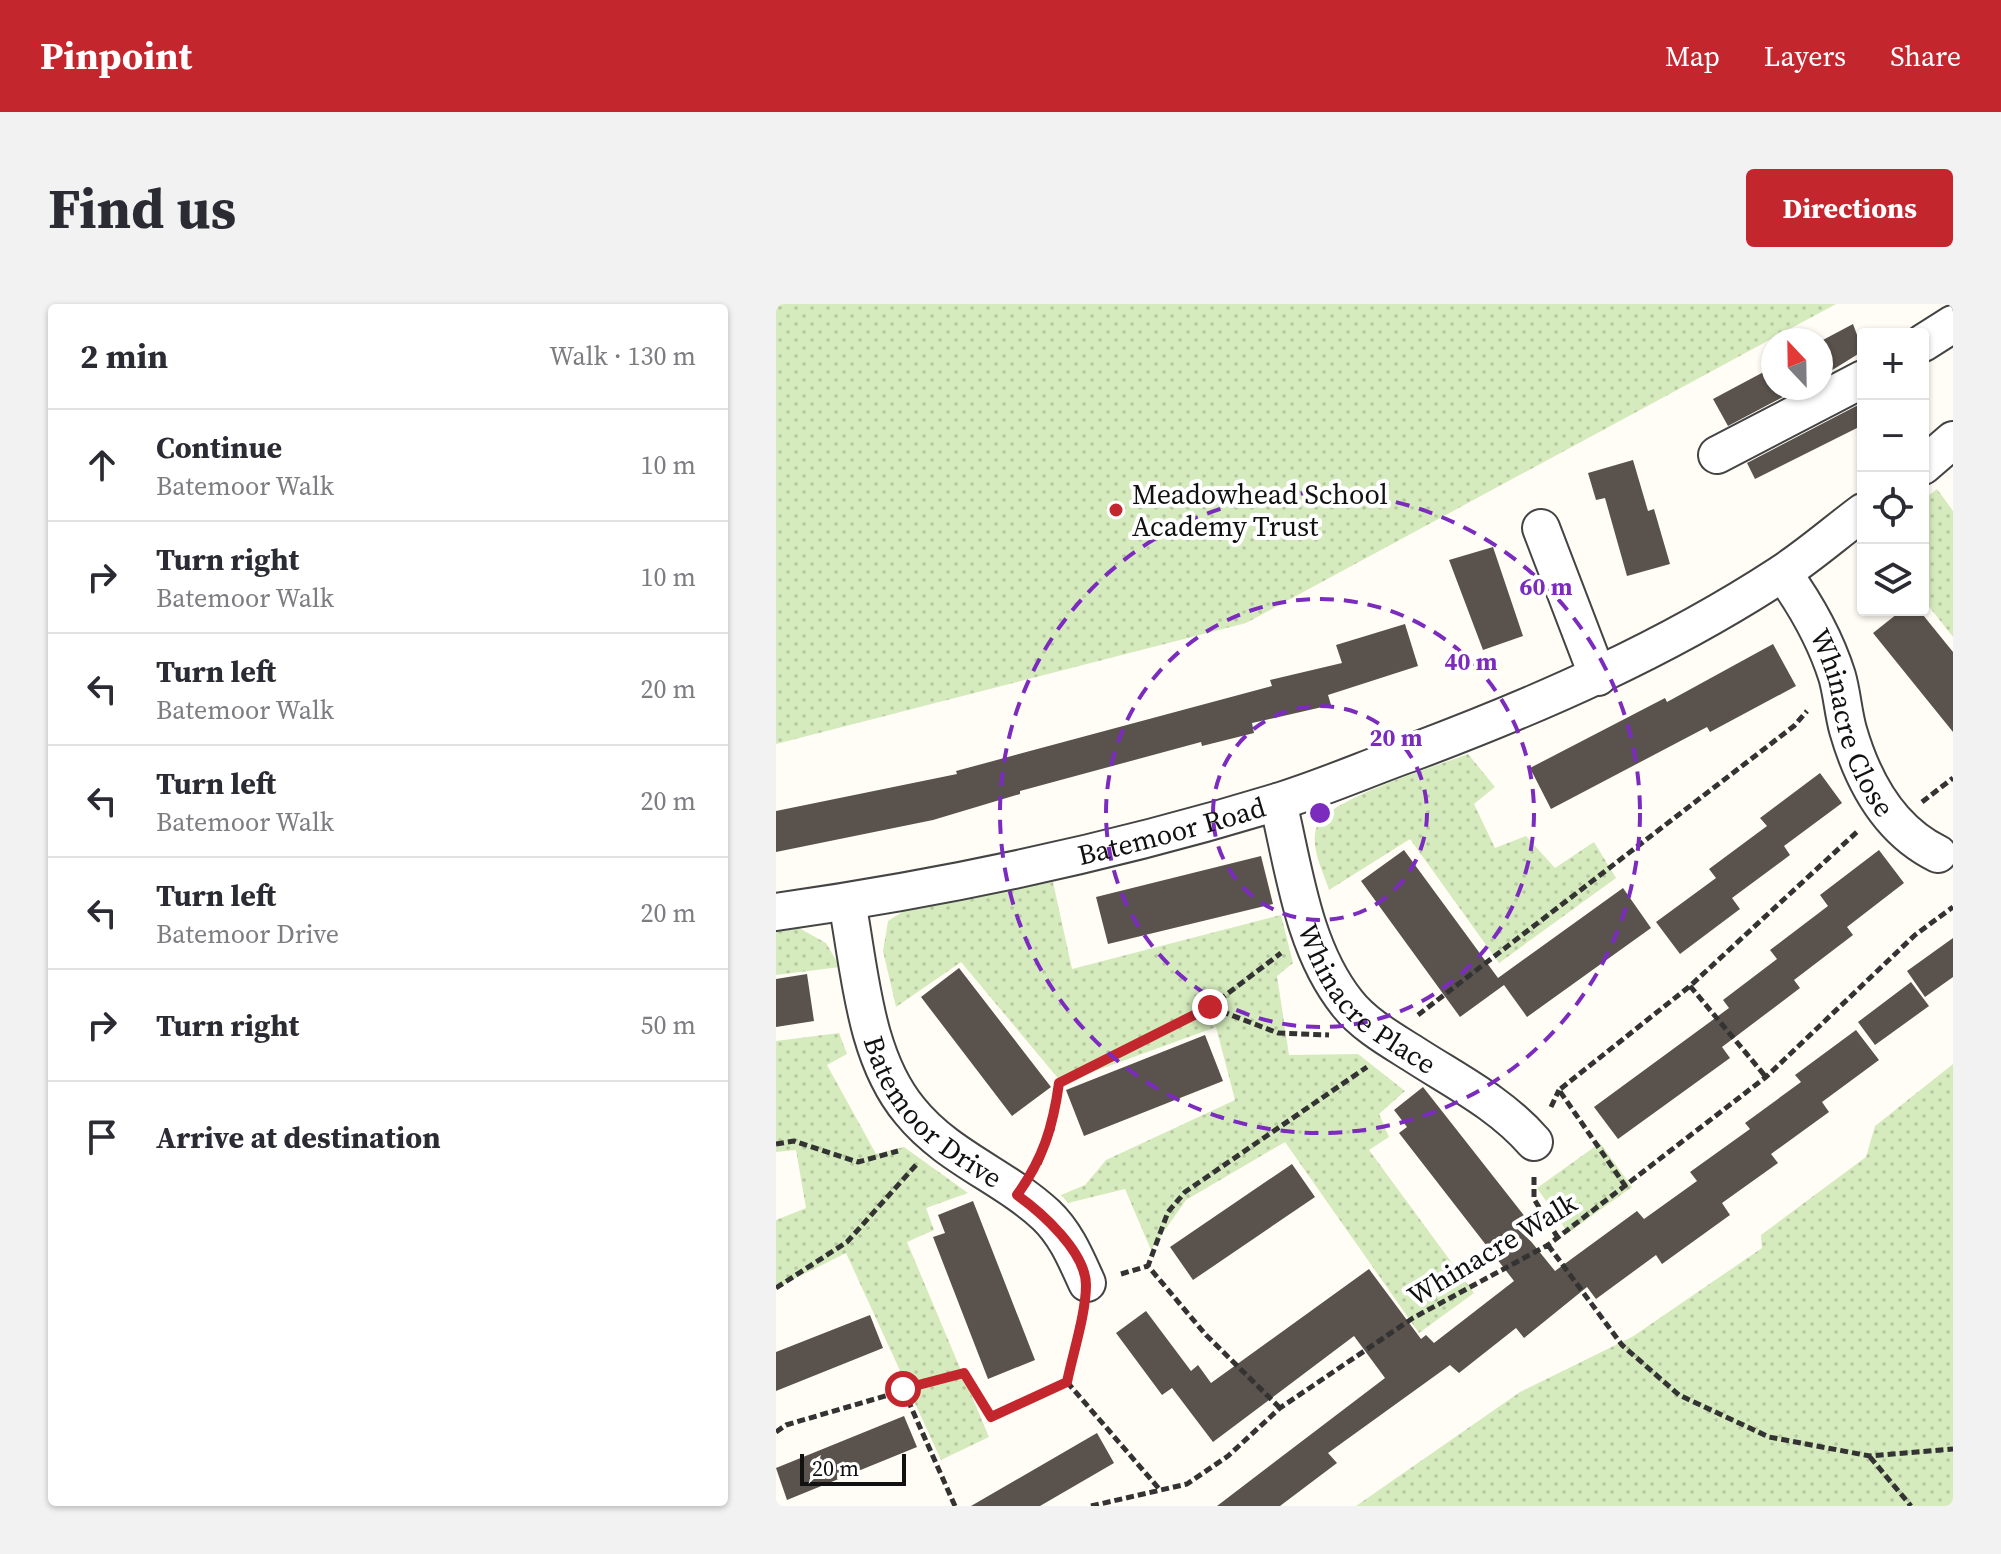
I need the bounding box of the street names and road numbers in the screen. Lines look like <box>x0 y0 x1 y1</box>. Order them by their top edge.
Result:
street label: Whinacre Close <box>1801 622 1903 824</box>
street label: Batemoor Road <box>1074 788 1270 874</box>
street label: Whinacre Place <box>1289 918 1443 1083</box>
street label: Batemoor Drive <box>855 1031 1010 1196</box>
street label: Whinacre Walk <box>1400 1183 1584 1315</box>

